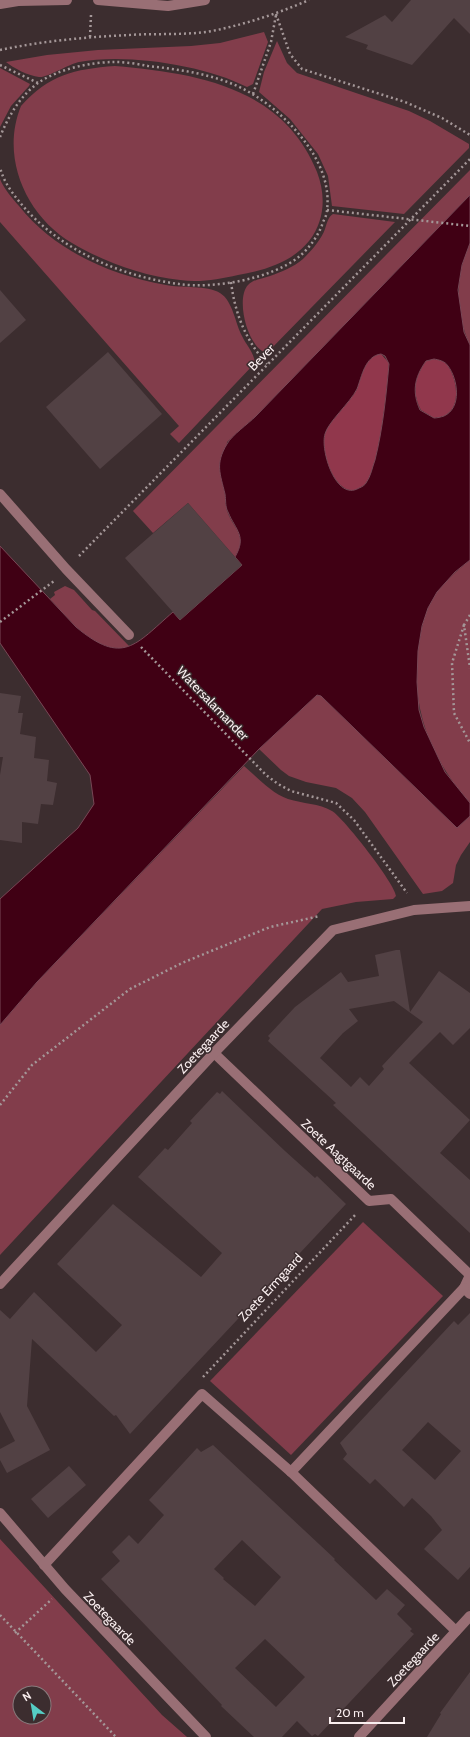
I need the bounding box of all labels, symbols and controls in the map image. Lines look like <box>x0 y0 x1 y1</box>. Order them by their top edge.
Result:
street label: Bever <box>244 340 278 374</box>
street label: Watersalamander <box>174 663 253 744</box>
street label: Zoetegaarde <box>174 1015 232 1076</box>
street label: Zoete Aagtgaarde <box>298 1115 380 1193</box>
street label: Zoete Ermgaard <box>234 1250 306 1324</box>
street label: Zoetegaarde <box>81 1588 140 1648</box>
street label: Zoetegaarde <box>384 1628 442 1689</box>
north arrow <box>12 1685 52 1725</box>
text: N <box>20 1688 34 1704</box>
scale bar <box>330 1699 404 1725</box>
text: 20 m <box>336 1705 364 1720</box>

